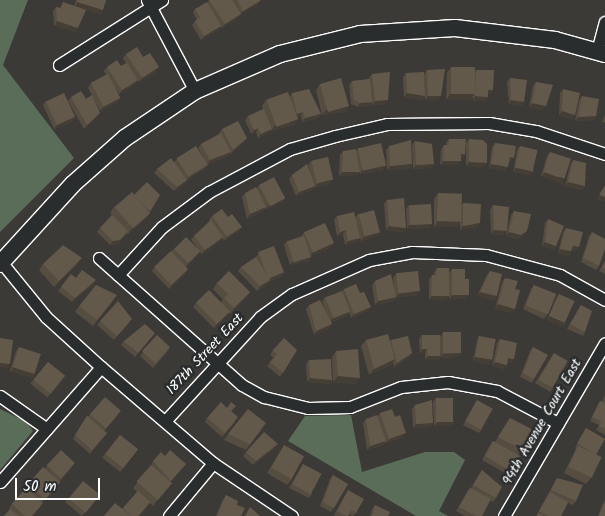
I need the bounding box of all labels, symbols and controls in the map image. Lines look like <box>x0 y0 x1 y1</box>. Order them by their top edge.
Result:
street label: 187th Street East <box>163 310 247 398</box>
street label: 94th Avenue Court East <box>499 356 585 488</box>
scale bar <box>18 468 102 500</box>
text: 50 m <box>23 475 57 499</box>

